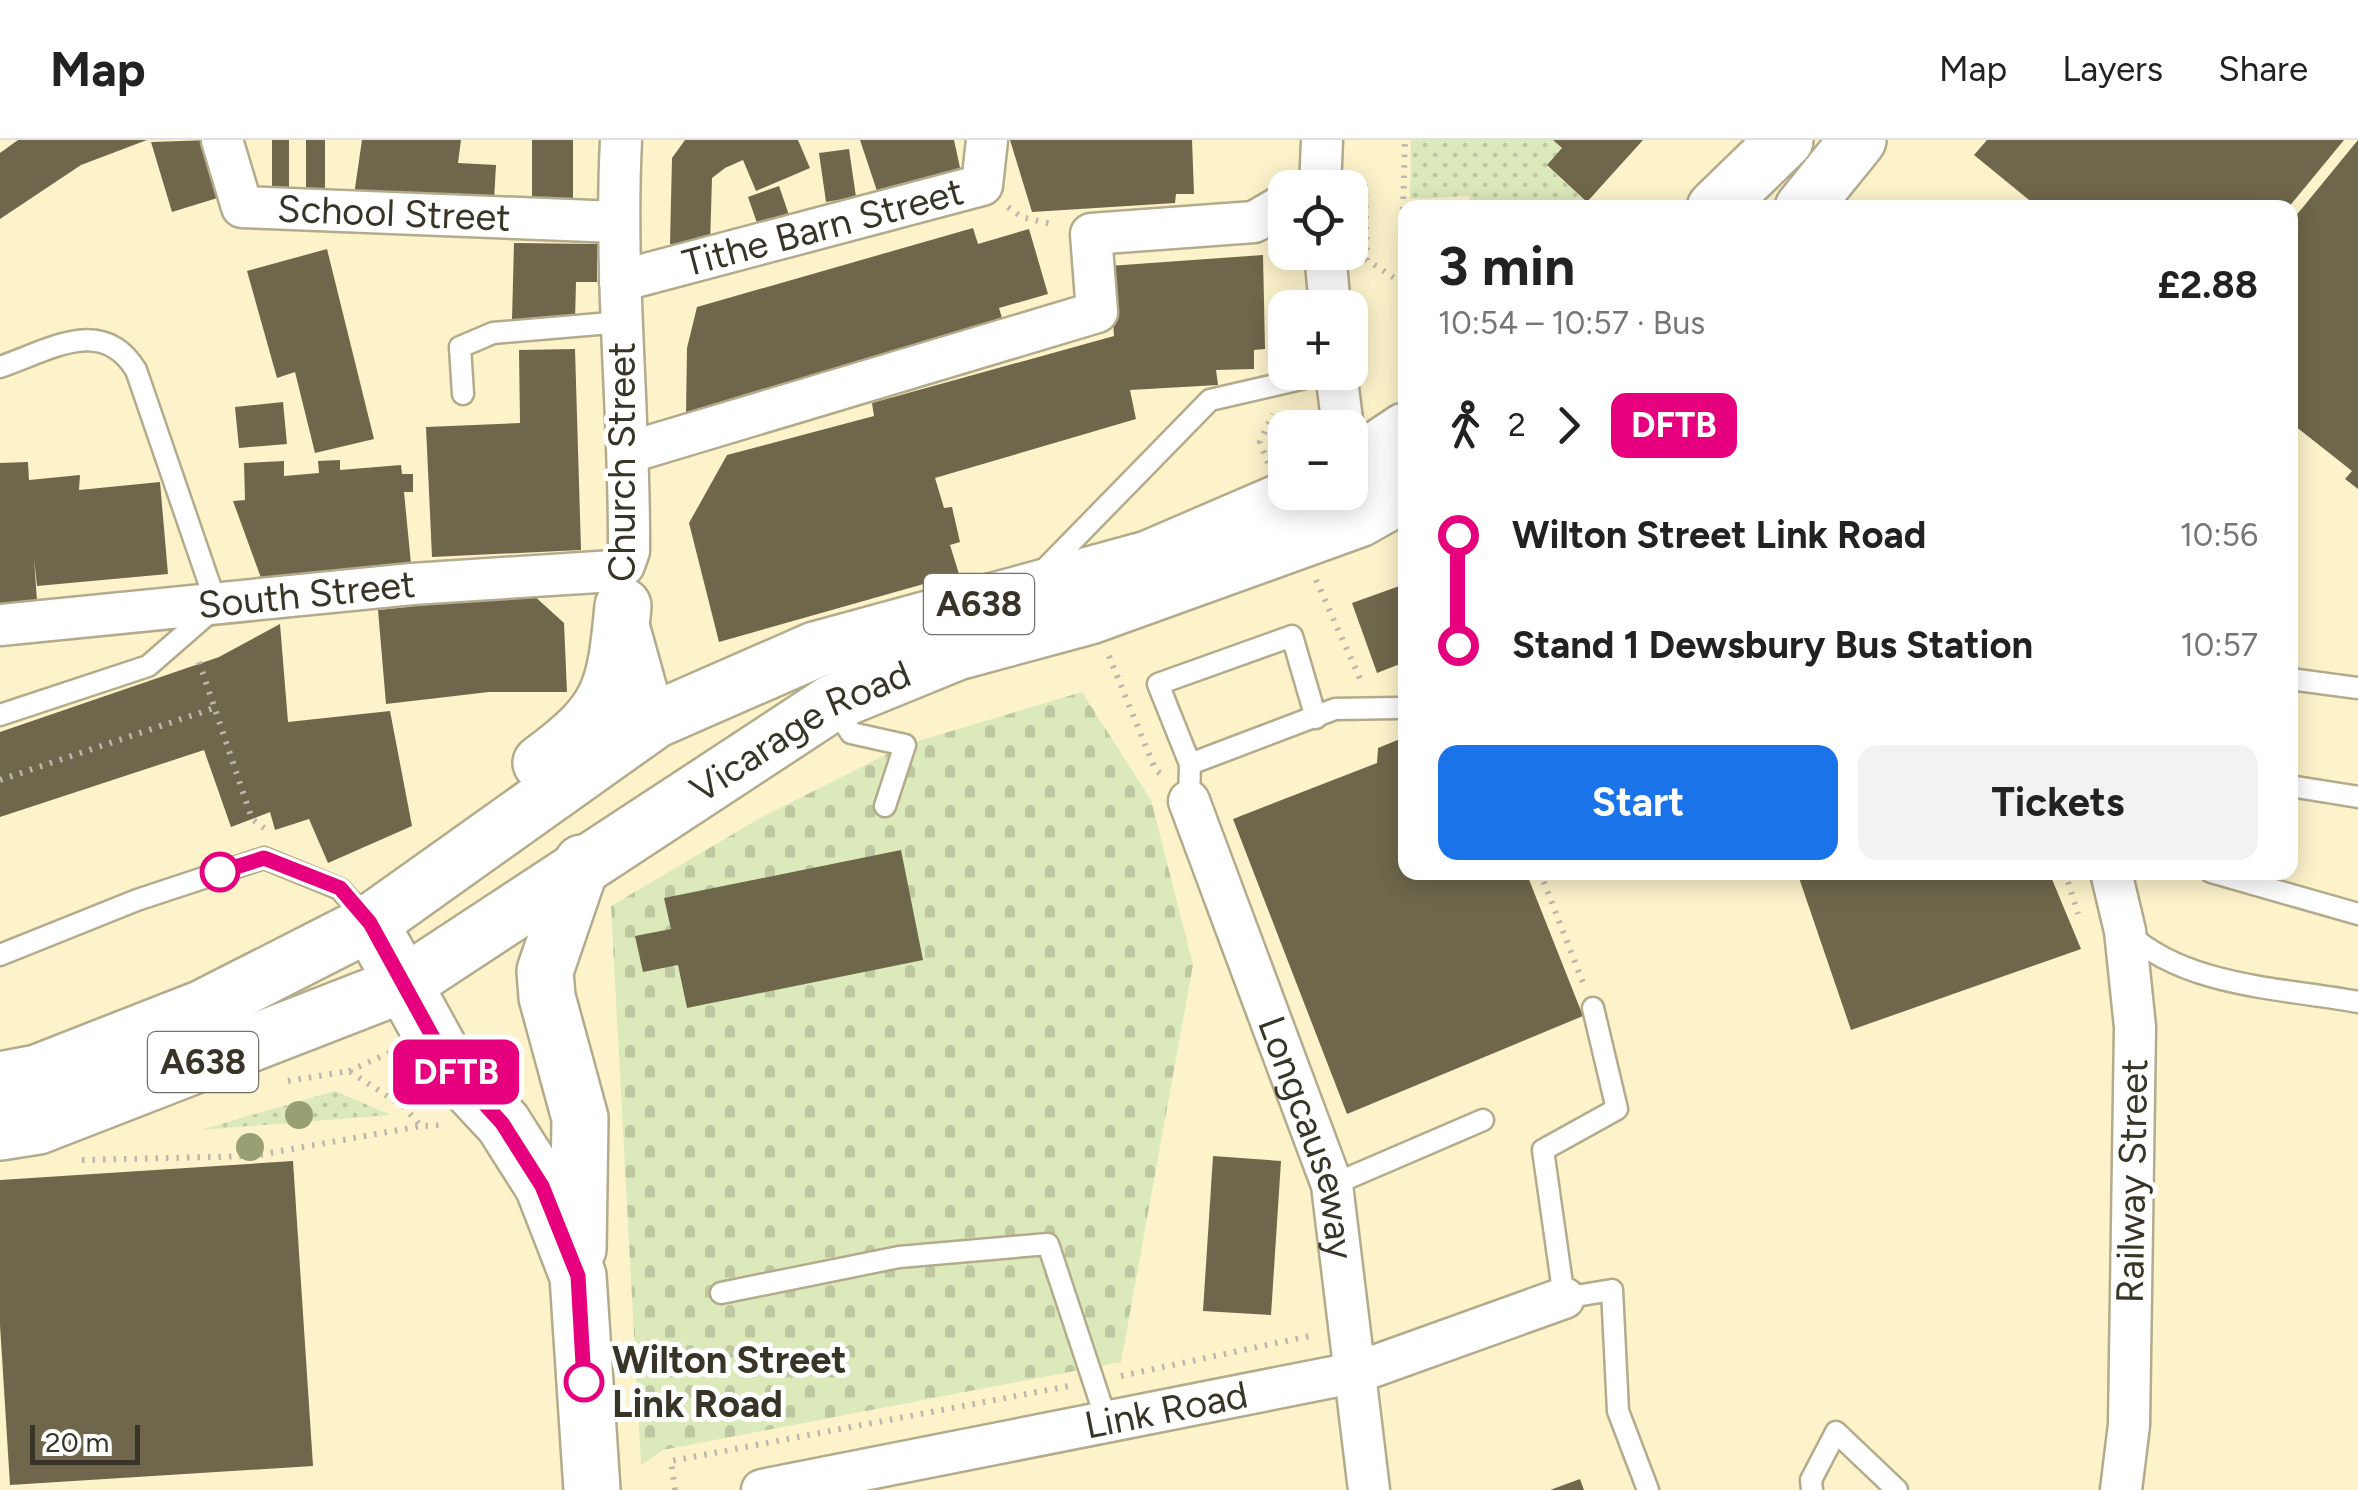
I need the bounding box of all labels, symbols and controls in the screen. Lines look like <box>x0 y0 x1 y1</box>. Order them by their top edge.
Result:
text: Map <box>50 40 146 98</box>
text: Map <box>1939 48 2007 90</box>
text: Layers <box>2062 48 2163 90</box>
text: Share <box>2218 48 2308 90</box>
street label: Tithe Barn Street <box>678 168 968 286</box>
map controls <box>1268 170 1368 510</box>
button: locate <box>1268 170 1368 270</box>
street label: School Street <box>276 185 512 241</box>
text: 3 min <box>1438 233 1575 299</box>
text: £2.88 <box>2157 262 2258 308</box>
button: + <box>1268 290 1368 390</box>
text: 10:54 – 10:57 · Bus <box>1438 304 1705 342</box>
street label: Church Street <box>599 342 645 582</box>
icon: walk <box>1438 398 1493 453</box>
icon: forward <box>1541 398 1596 453</box>
text: DFTB <box>1631 404 1717 446</box>
text: 2 <box>1508 406 1526 444</box>
button: − <box>1268 410 1368 510</box>
text: Wilton Street Link Road <box>1512 512 1926 558</box>
text: 10:56 <box>2180 516 2258 554</box>
street label: South Street <box>196 561 417 628</box>
road number: A638 <box>924 574 1034 634</box>
text: Stand 1 Dewsbury Bus Station <box>1512 622 2033 668</box>
text: 10:57 <box>2181 626 2258 664</box>
street label: Vicarage Road <box>682 650 917 813</box>
button: Start <box>1438 745 1838 860</box>
button: Tickets <box>1858 745 2258 860</box>
unlabelled marker <box>201 853 239 891</box>
street label: Longcauseway <box>1248 1010 1364 1262</box>
road number: A638 <box>148 1032 258 1092</box>
line badge: DFTB <box>386 1040 526 1104</box>
text: DFTB <box>413 1051 499 1093</box>
street label: Railway Street <box>2107 1058 2157 1304</box>
place label: Wilton Street Link Road <box>612 1337 847 1427</box>
marker: Wilton Street Link Road <box>565 1363 603 1401</box>
street label: Link Road <box>1081 1371 1252 1449</box>
scale bar <box>30 1420 140 1464</box>
text: 20 m <box>45 1425 109 1459</box>

